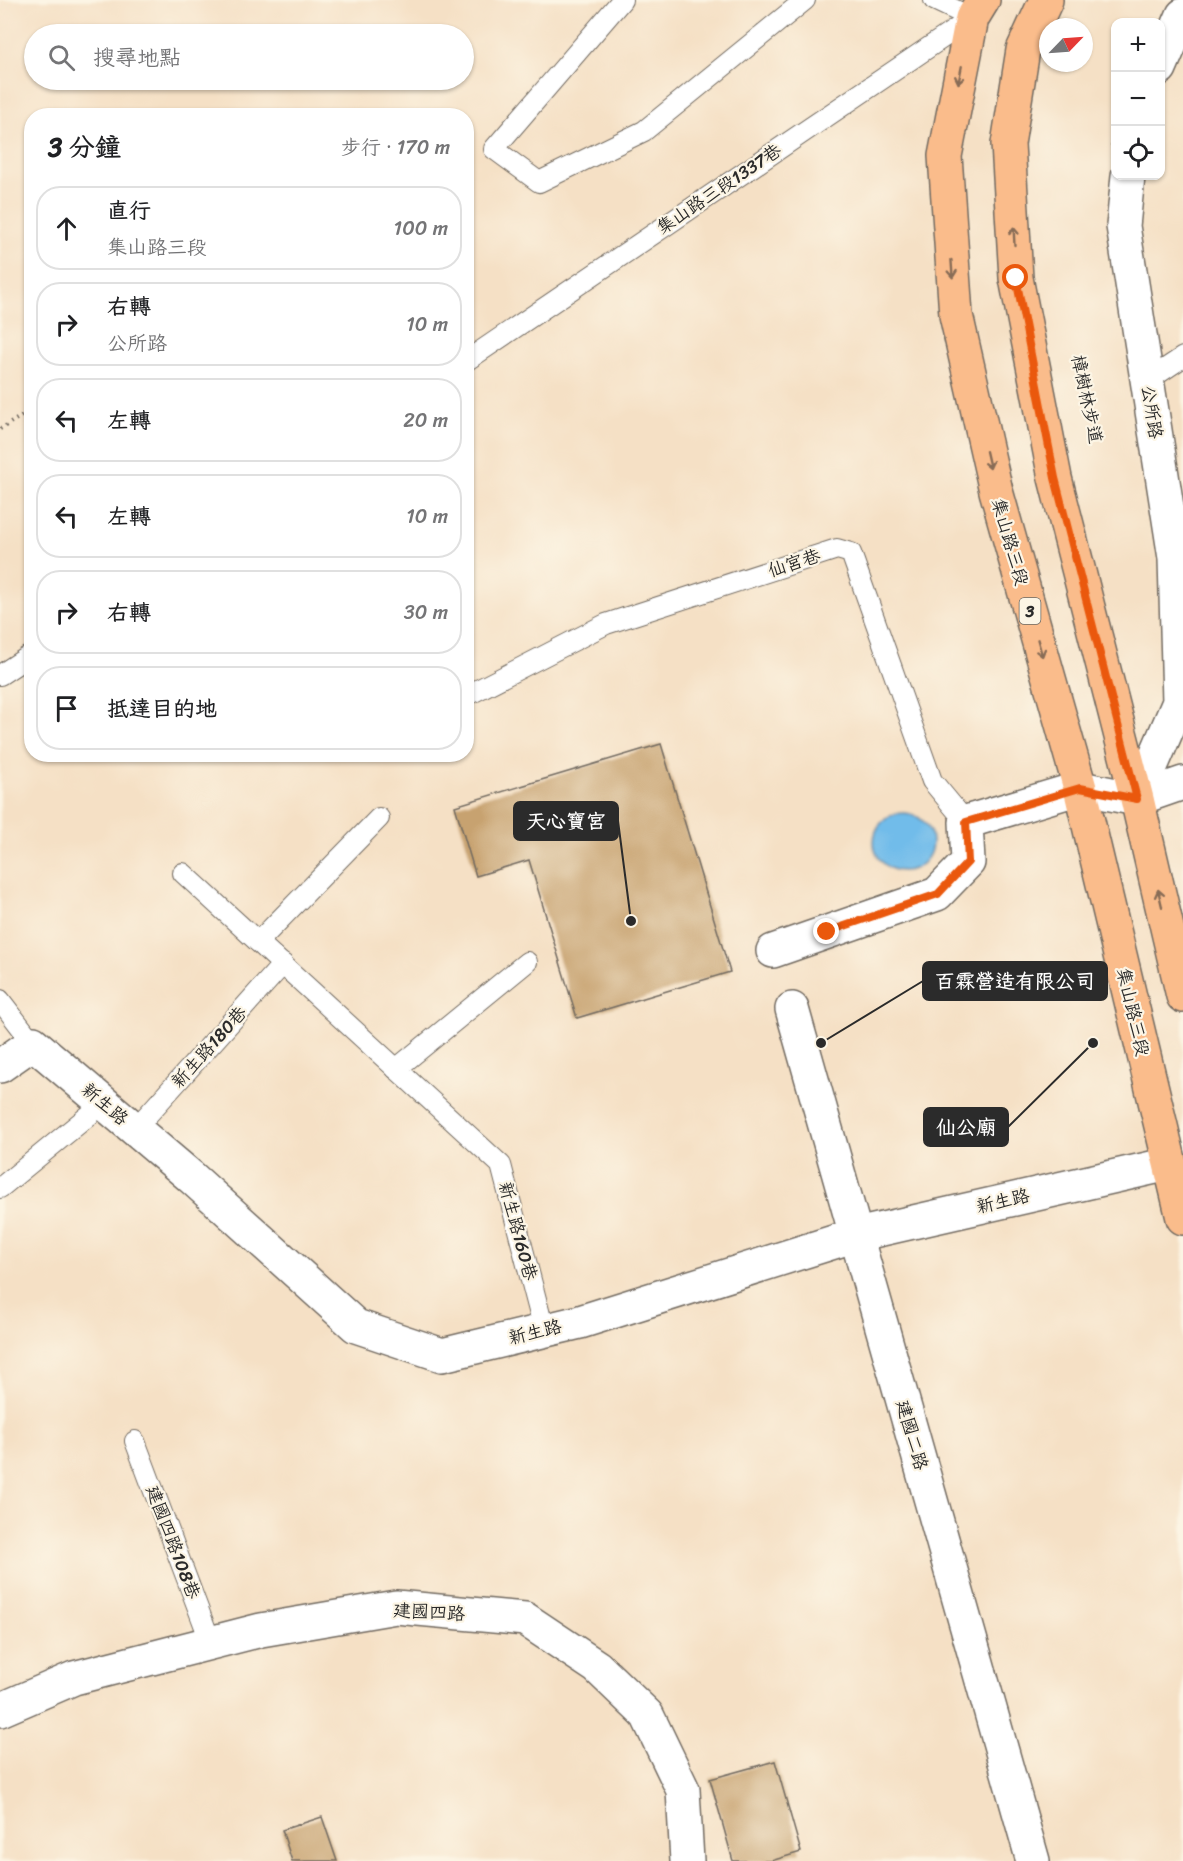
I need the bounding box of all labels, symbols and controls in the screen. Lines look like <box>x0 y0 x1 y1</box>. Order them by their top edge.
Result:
north arrow <box>1039 18 1093 72</box>
map controls <box>1111 18 1165 180</box>
button: + <box>1111 18 1165 72</box>
search box <box>24 24 474 90</box>
text: 搜尋地點 <box>93 38 181 77</box>
icon: search <box>45 41 78 74</box>
one-way arrow <box>954 66 966 85</box>
button: − <box>1111 72 1165 126</box>
text: 3 分鐘 <box>48 124 121 170</box>
button: locate <box>1111 126 1165 180</box>
text: 步行 · 170 m <box>341 130 450 165</box>
street label: 集山路三段1337巷 <box>650 135 788 243</box>
text: 直行 <box>107 191 151 230</box>
text: 100 m <box>394 211 448 246</box>
icon: ahead <box>50 212 83 245</box>
one-way arrow <box>1008 227 1019 247</box>
text: 集山路三段 <box>107 230 207 265</box>
one-way arrow <box>947 258 958 278</box>
route start <box>1002 264 1028 290</box>
text: 右轉 <box>107 287 151 326</box>
text: 10 m <box>406 307 448 342</box>
icon: right <box>50 308 83 341</box>
text: 公所路 <box>107 326 167 361</box>
street label: 樟樹林步道 <box>1062 352 1112 446</box>
street label: 公所路 <box>1132 383 1172 441</box>
text: 左轉 <box>107 401 151 440</box>
text: 20 m <box>403 403 448 438</box>
icon: left <box>50 404 83 437</box>
one-way arrow <box>983 450 995 469</box>
street label: 集山路三段 <box>982 494 1038 590</box>
text: 左轉 <box>107 497 151 536</box>
text: 10 m <box>406 499 448 534</box>
icon: left <box>50 500 83 533</box>
street label: 仙宮巷 <box>763 539 825 587</box>
text: 右轉 <box>107 593 151 632</box>
text: 30 m <box>404 595 448 630</box>
icon: right <box>50 596 83 629</box>
road number: 3 <box>1020 598 1040 624</box>
one-way arrow <box>1035 638 1046 657</box>
text: 抵達目的地 <box>107 689 217 728</box>
icon: arrive <box>50 692 83 725</box>
callout: 天心寶宮 <box>514 802 618 840</box>
text: 天心寶宮 <box>526 804 606 839</box>
one-way arrow <box>1154 888 1166 907</box>
route end <box>813 918 839 944</box>
callout: 百霖營造有限公司 <box>923 962 1107 1000</box>
text: 百霖營造有限公司 <box>935 964 1095 999</box>
street label: 集山路三段 <box>1107 965 1159 1059</box>
street label: 新生路180巷 <box>163 998 255 1096</box>
street label: 新生路 <box>74 1074 136 1134</box>
callout: 仙公廟 <box>924 1108 1008 1146</box>
text: 仙公廟 <box>936 1110 996 1145</box>
street label: 新生路160巷 <box>489 1178 547 1284</box>
street label: 新生路 <box>973 1179 1033 1223</box>
street label: 新生路 <box>505 1310 565 1354</box>
street label: 建國二路 <box>887 1396 937 1474</box>
street label: 建國四路108巷 <box>137 1480 209 1604</box>
street label: 建國四路 <box>392 1594 466 1630</box>

